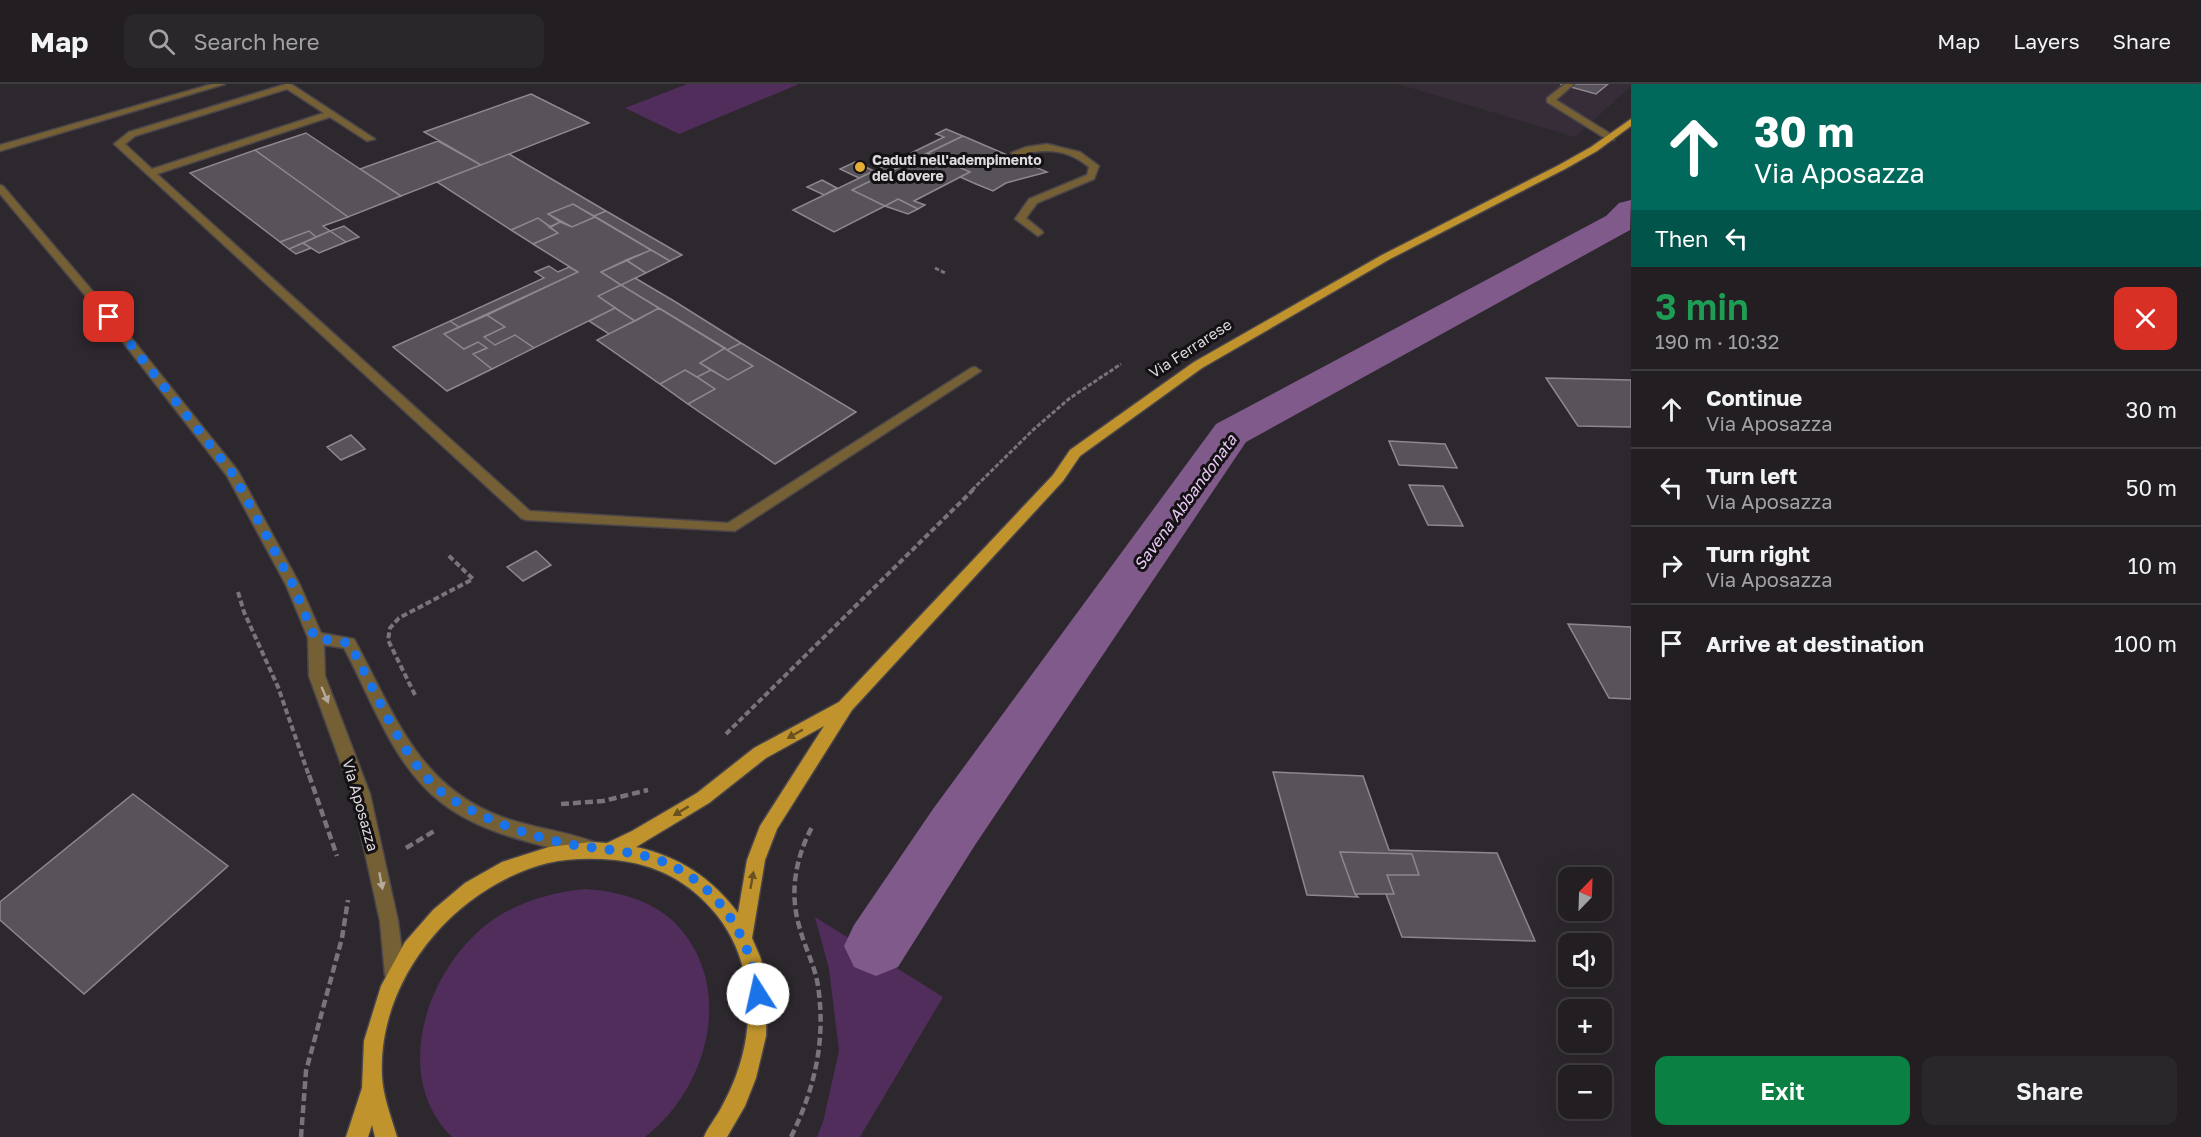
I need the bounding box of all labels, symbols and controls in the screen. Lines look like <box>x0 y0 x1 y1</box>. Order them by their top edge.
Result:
search box <box>124 14 544 68</box>
text: Map <box>30 25 88 58</box>
icon: search <box>145 25 178 58</box>
text: Search here <box>193 28 319 55</box>
text: Map <box>1937 28 1980 54</box>
text: Layers <box>2013 28 2080 54</box>
text: Share <box>2113 28 2171 54</box>
text: 30 m <box>1754 106 1854 156</box>
icon: ahead <box>1655 108 1733 186</box>
place label: Caduti nell'adempimento del dovere <box>872 151 1042 184</box>
text: Via Aposazza <box>1754 157 1925 189</box>
marker: Caduti nell'adempimento del dovere <box>853 160 867 174</box>
icon: left <box>1720 222 1753 255</box>
text: Then <box>1655 225 1708 252</box>
text: 3 min <box>1655 285 1749 328</box>
button: close <box>2114 287 2177 350</box>
pin <box>83 291 134 342</box>
icon: arrive <box>92 300 125 333</box>
street label: Via Ferrarese <box>1145 314 1235 381</box>
text: 190 m · 10:32 <box>1655 329 1779 353</box>
text: Continue <box>1706 384 1802 411</box>
icon: ahead <box>1655 393 1688 426</box>
text: 30 m <box>2126 396 2177 423</box>
text: Via Aposazza <box>1706 411 1833 435</box>
water label: Savena Abbandonata <box>1129 430 1241 574</box>
text: Turn left <box>1706 462 1797 489</box>
icon: left <box>1655 471 1688 504</box>
text: 50 m <box>2126 474 2177 501</box>
text: Via Aposazza <box>1706 489 1833 513</box>
text: Turn right <box>1706 540 1810 567</box>
icon: right <box>1655 549 1688 582</box>
text: 10 m <box>2128 552 2177 579</box>
text: Via Aposazza <box>1706 567 1833 591</box>
icon: arrive <box>1655 627 1688 660</box>
text: Arrive at destination <box>1706 630 1924 657</box>
text: 100 m <box>2114 630 2177 657</box>
one-way arrow <box>321 686 330 704</box>
one-way arrow <box>786 729 803 739</box>
street label: Via Aposazza <box>339 757 383 853</box>
one-way arrow <box>673 806 689 817</box>
north arrow <box>1558 867 1612 921</box>
map controls <box>1558 867 1612 1119</box>
one-way arrow <box>748 871 757 890</box>
one-way arrow <box>377 872 386 891</box>
button: sound <box>1558 933 1612 987</box>
position arrow <box>726 962 790 1026</box>
button: + <box>1558 999 1612 1053</box>
button: Exit <box>1655 1056 1910 1125</box>
button: Share <box>1922 1056 2177 1125</box>
button: − <box>1558 1065 1612 1119</box>

